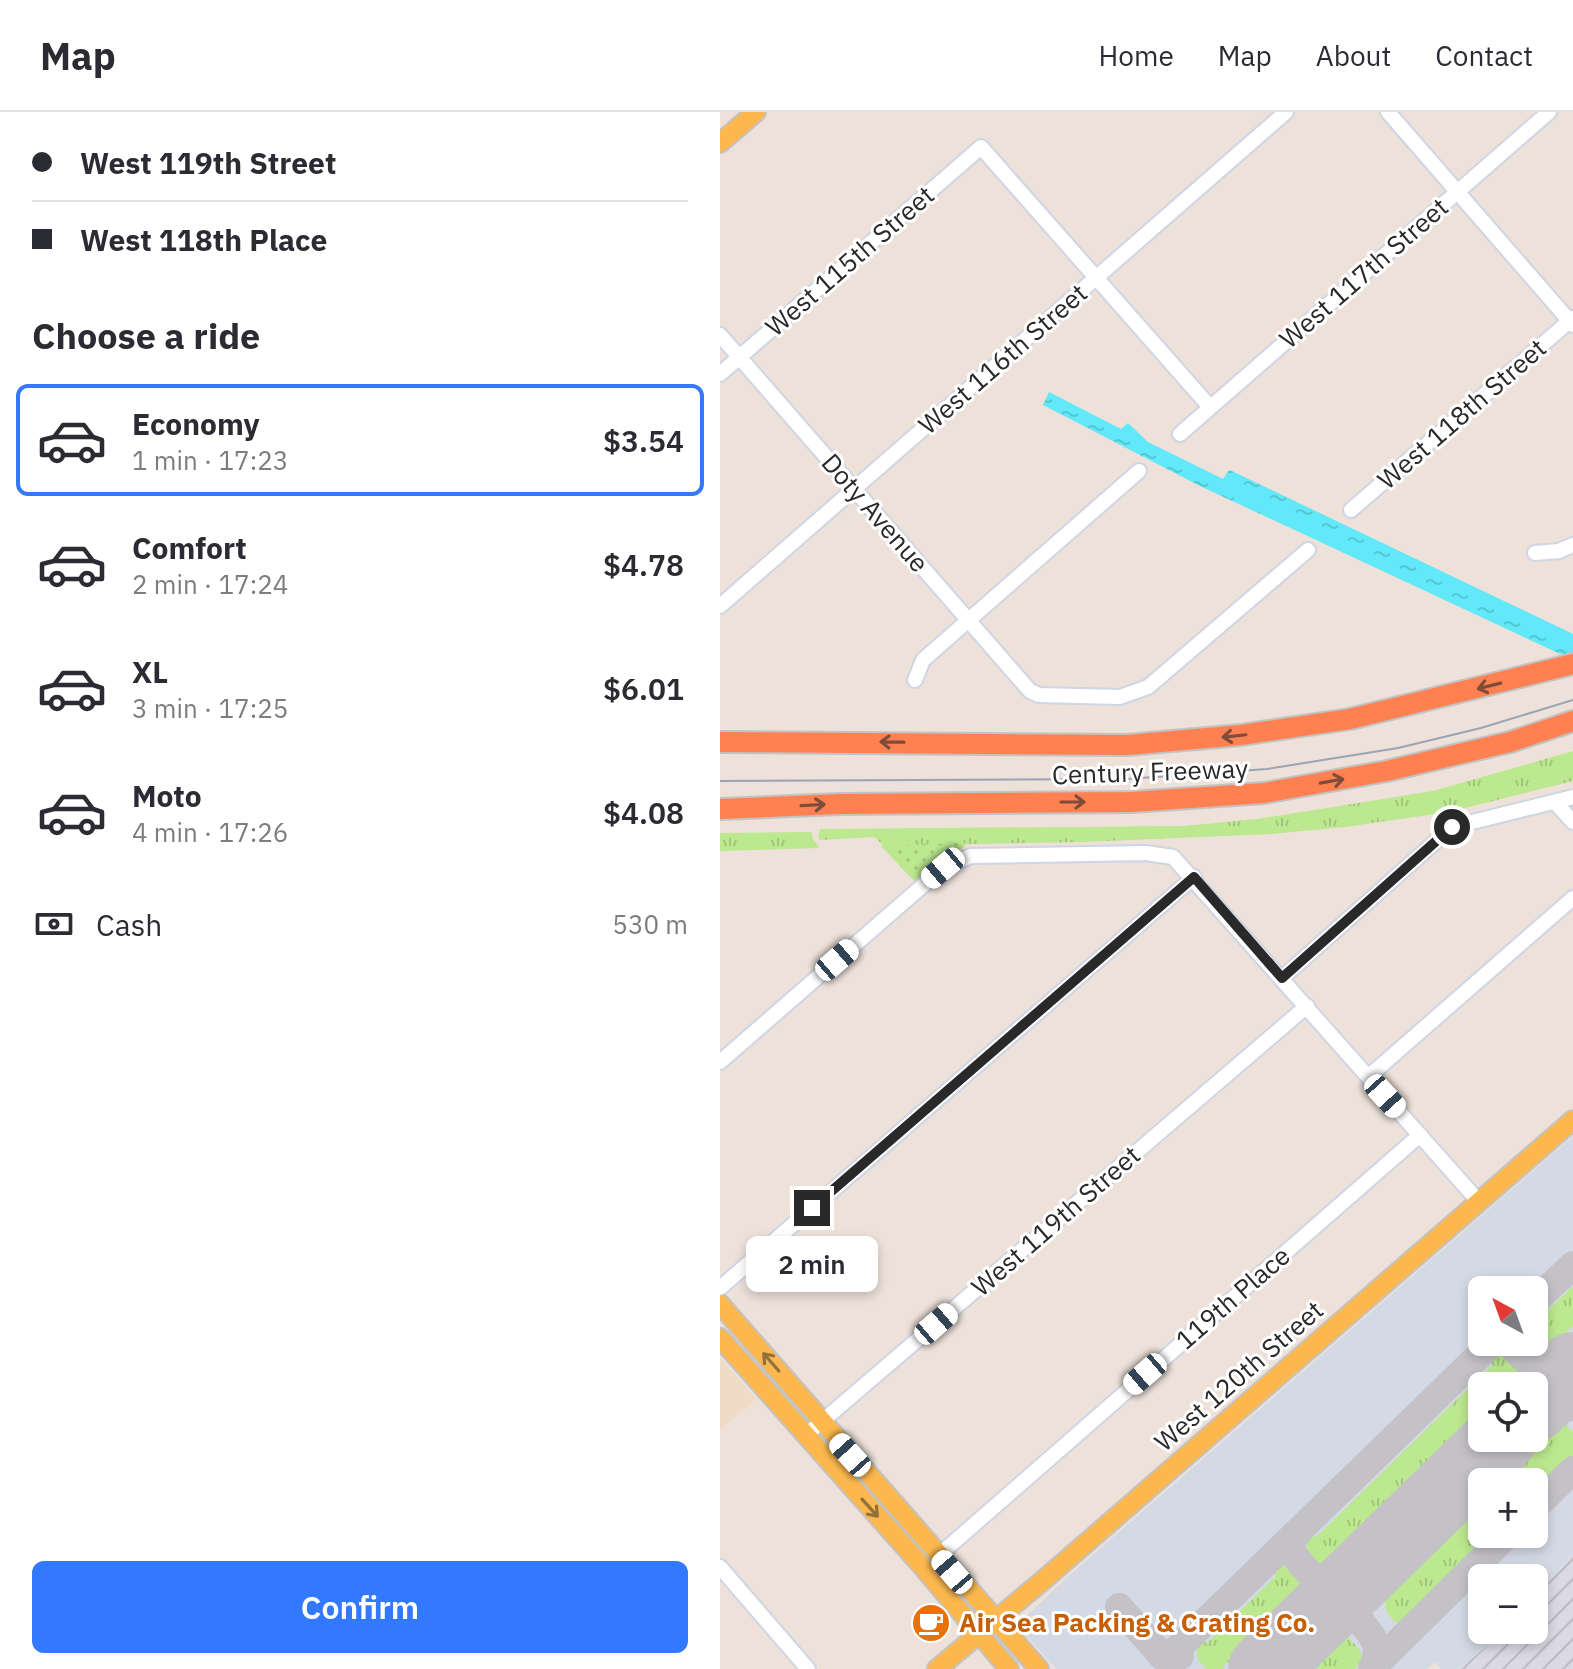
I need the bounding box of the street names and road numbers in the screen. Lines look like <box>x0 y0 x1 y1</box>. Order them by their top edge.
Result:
street label: West 115th Street <box>758 178 941 343</box>
street label: West 117th Street <box>1272 190 1455 355</box>
street label: West 116th Street <box>911 276 1094 441</box>
street label: West 118th Street <box>1370 331 1553 496</box>
street label: Doty Avenue <box>815 446 937 579</box>
street label: Century Freeway <box>1051 751 1249 791</box>
street label: West 119th Street <box>964 1138 1147 1303</box>
street label: 119th Place <box>1168 1238 1297 1356</box>
street label: West 120th Street <box>1147 1293 1330 1458</box>

